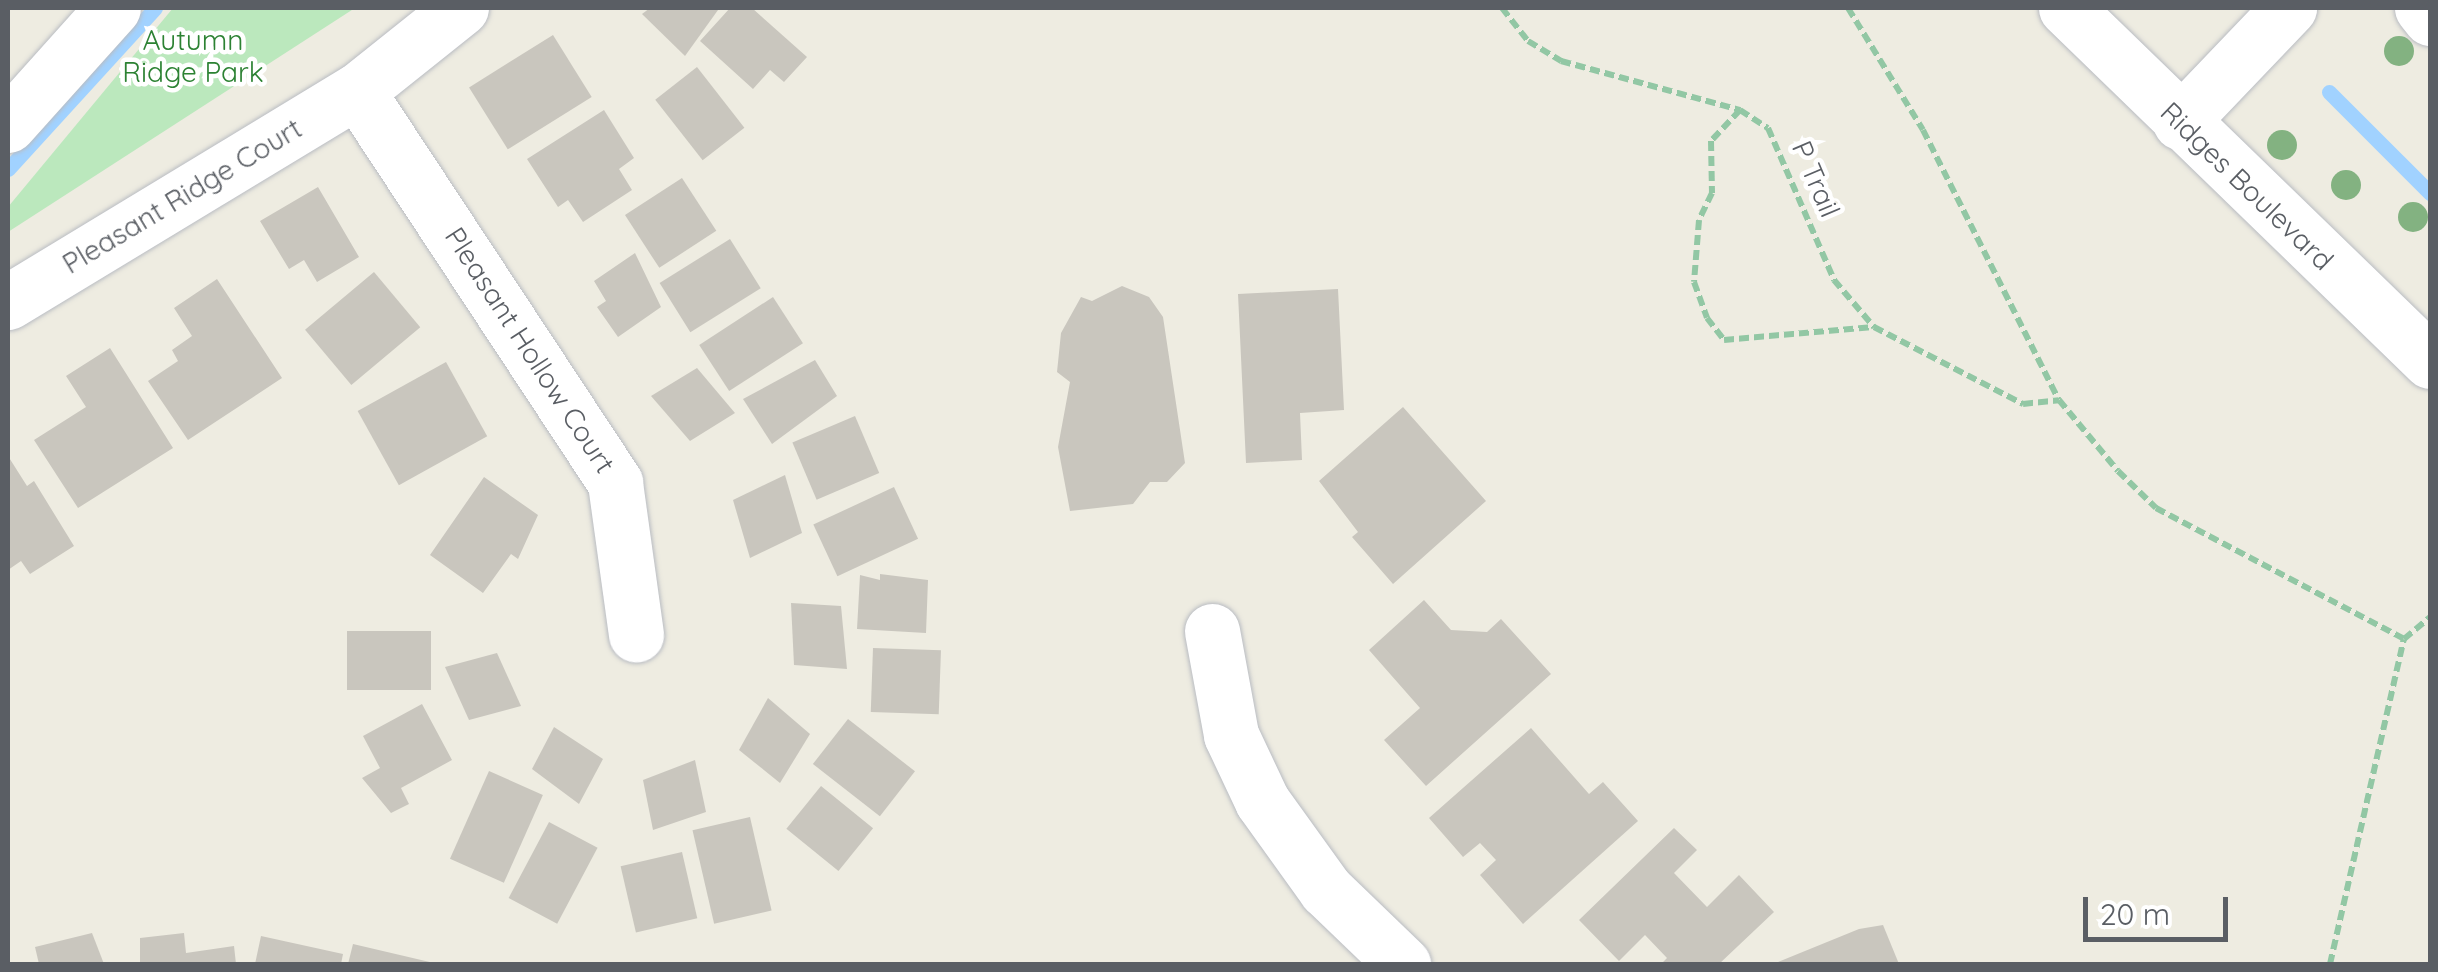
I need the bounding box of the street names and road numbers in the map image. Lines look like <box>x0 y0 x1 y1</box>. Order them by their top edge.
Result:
street label: Ridges Boulevard <box>2154 95 2340 277</box>
street label: Pleasant Ridge Court <box>56 111 308 281</box>
street label: P Trail <box>1785 136 1847 222</box>
street label: Pleasant Hollow Court <box>438 221 622 479</box>

